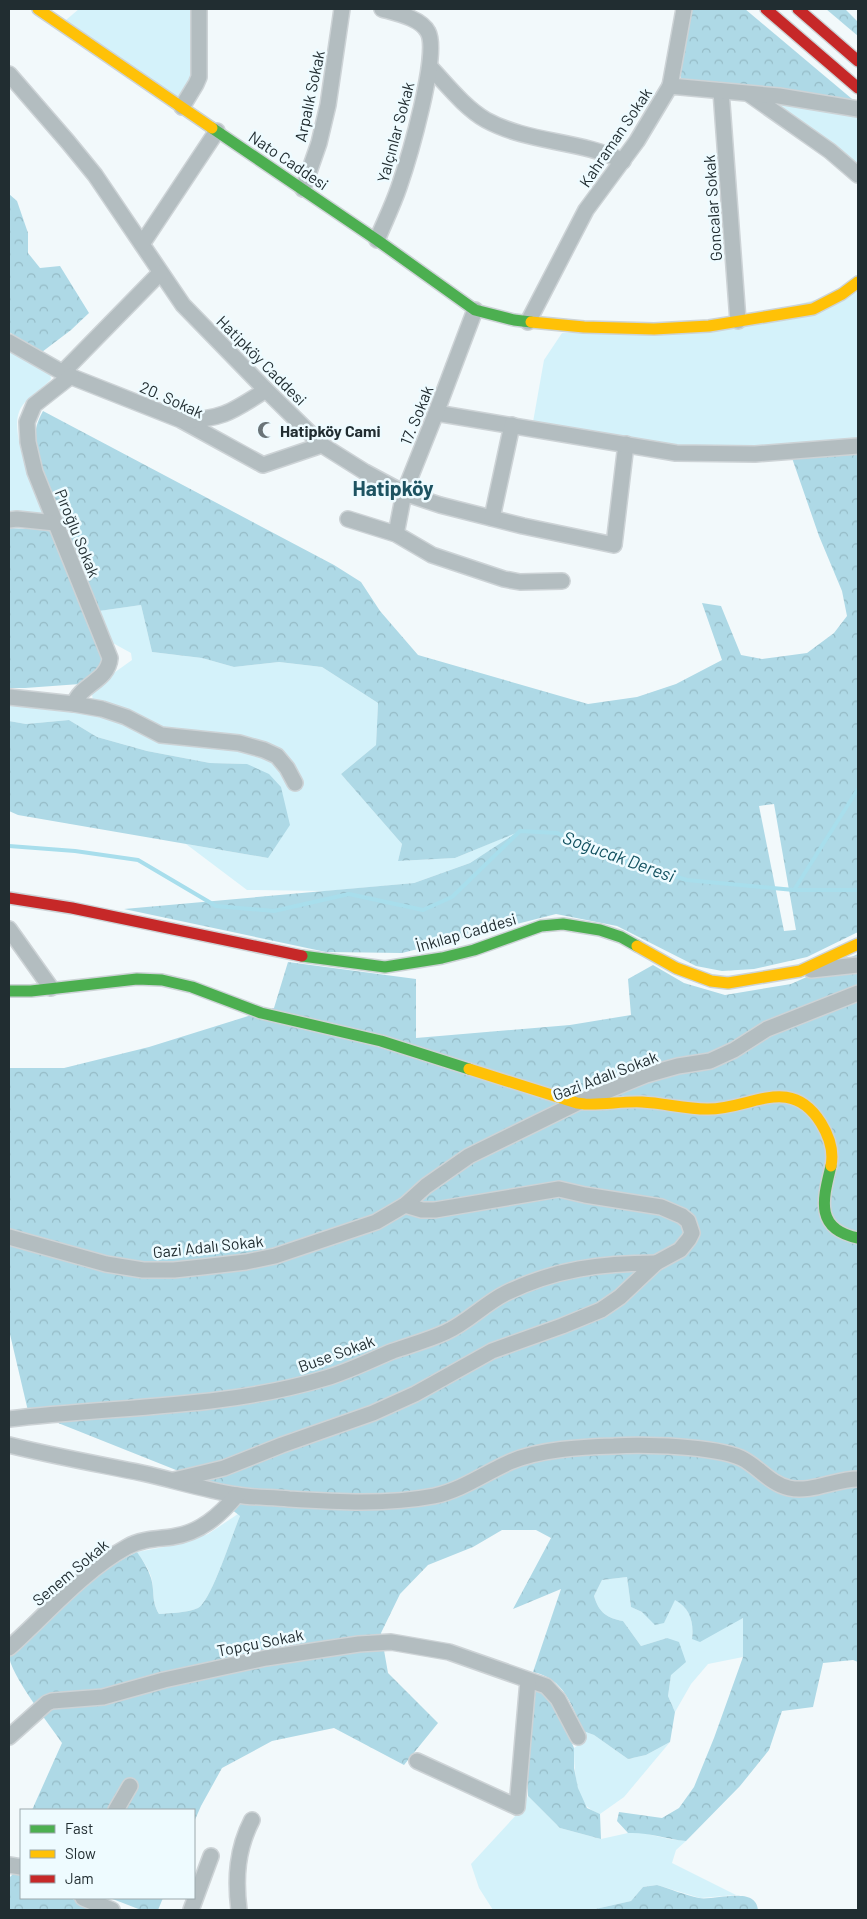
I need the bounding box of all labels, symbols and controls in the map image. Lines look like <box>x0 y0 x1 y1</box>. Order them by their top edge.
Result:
street label: Arpalık Sokak <box>290 49 328 143</box>
street label: Yalçınlar Sokak <box>372 80 418 184</box>
street label: Kahraman Sokak <box>575 84 655 190</box>
street label: Nato Caddesi <box>246 126 332 194</box>
street label: Goncalar Sokak <box>699 154 725 262</box>
street label: Hatipköy Caddesi <box>213 311 311 409</box>
street label: 20. Sokak <box>137 377 207 421</box>
street label: 17. Sokak <box>396 383 436 447</box>
mosque icon: Hatipköy Cami <box>256 420 276 440</box>
place label: Hatipköy Cami <box>280 421 381 440</box>
district label: Hatipköy <box>352 475 434 500</box>
street label: Pıroğlu Sokak <box>52 486 104 580</box>
water label: Soğucak Deresi <box>560 826 679 887</box>
street label: İnkılap Caddesi <box>414 909 518 955</box>
street label: Gazi Adalı Sokak <box>550 1046 660 1104</box>
street label: Gazi Adalı Sokak <box>152 1231 264 1261</box>
street label: Buse Sokak <box>295 1330 377 1376</box>
street label: Senem Sokak <box>28 1535 112 1609</box>
street label: Topçu Sokak <box>215 1624 305 1660</box>
legend <box>20 1809 195 1899</box>
text: Fast <box>65 1819 93 1837</box>
text: Slow <box>65 1844 96 1862</box>
text: Jam <box>65 1869 94 1887</box>

